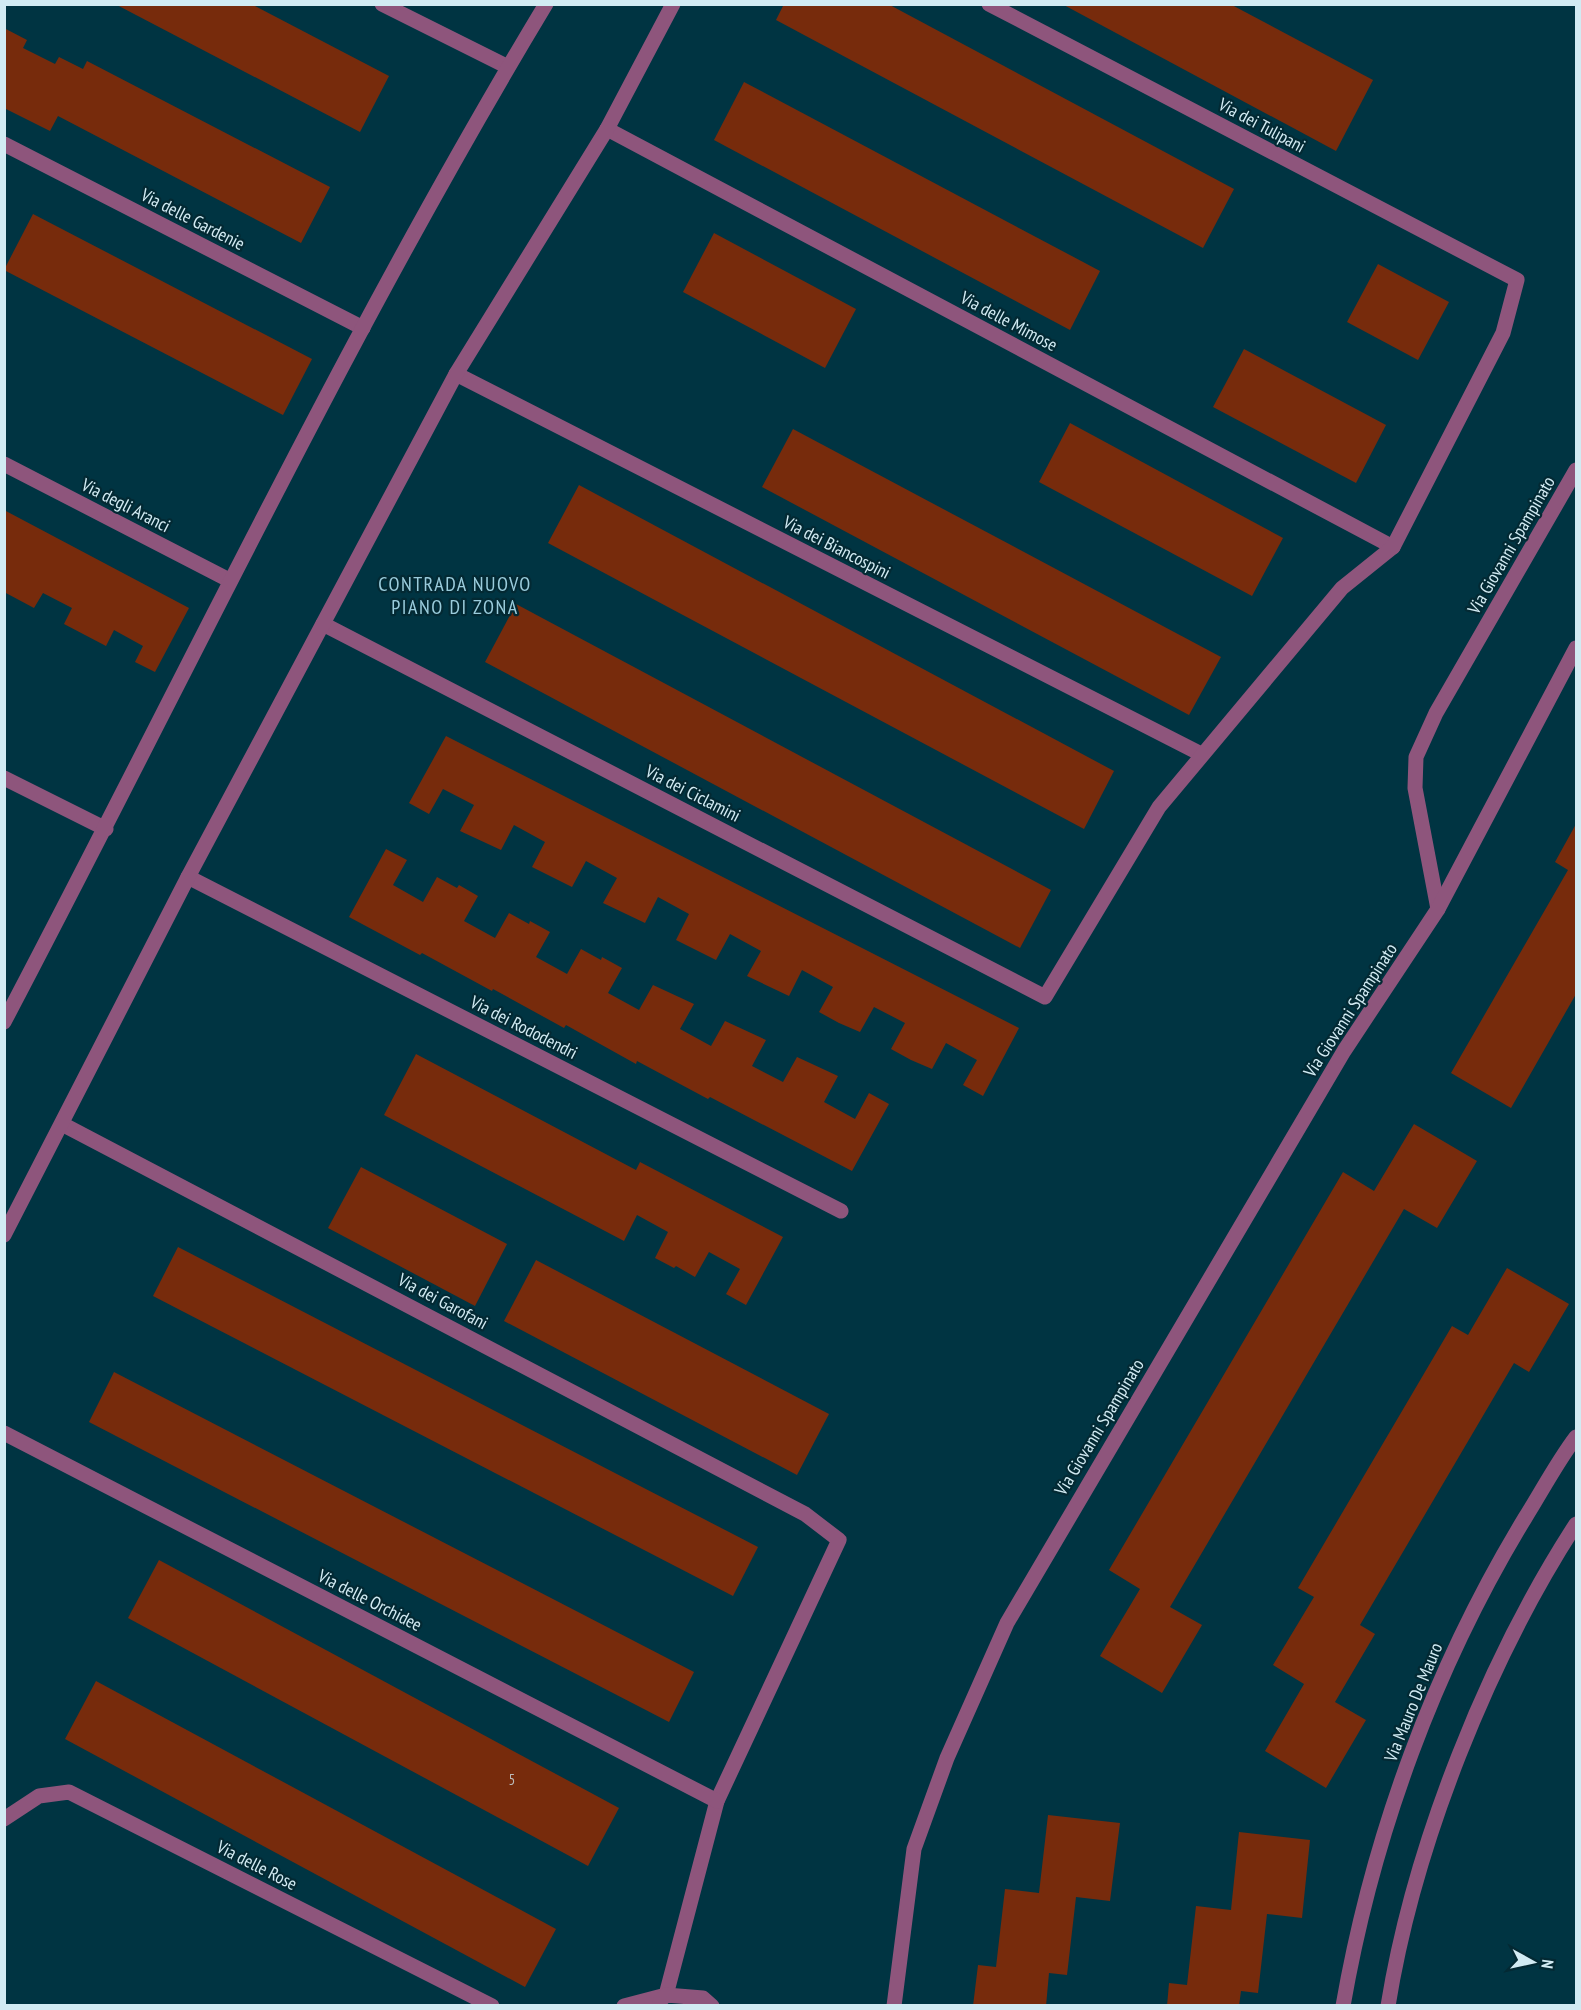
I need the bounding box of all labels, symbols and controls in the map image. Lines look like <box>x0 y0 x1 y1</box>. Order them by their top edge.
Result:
street label: Via dei Tulipani <box>1214 92 1309 157</box>
street label: Via delle Gardenie <box>136 183 249 255</box>
street label: Via delle Mimose <box>956 285 1061 356</box>
street label: Via degli Aranci <box>77 472 174 537</box>
street label: Via Giovanni Spampinato <box>1462 472 1560 619</box>
street label: Via dei Biancospini <box>779 510 894 584</box>
district label: CONTRADA NUOVO PIANO DI ZONA <box>378 571 532 620</box>
street label: Via dei Ciclamini <box>641 759 744 827</box>
street label: Via Giovanni Spampinato <box>1298 938 1402 1082</box>
street label: Via dei Rododendri <box>466 990 581 1064</box>
street label: Via dei Garofani <box>393 1267 492 1334</box>
street label: Via Giovanni Spampinato <box>1049 1354 1149 1500</box>
street label: Via delle Orchidee <box>313 1563 426 1636</box>
street label: Via Mauro De Mauro <box>1378 1639 1447 1766</box>
house number: 5 <box>509 1770 515 1789</box>
street label: Via delle Rose <box>212 1834 301 1895</box>
north arrow <box>1503 1932 1563 1992</box>
text: N <box>1537 1958 1558 1970</box>

